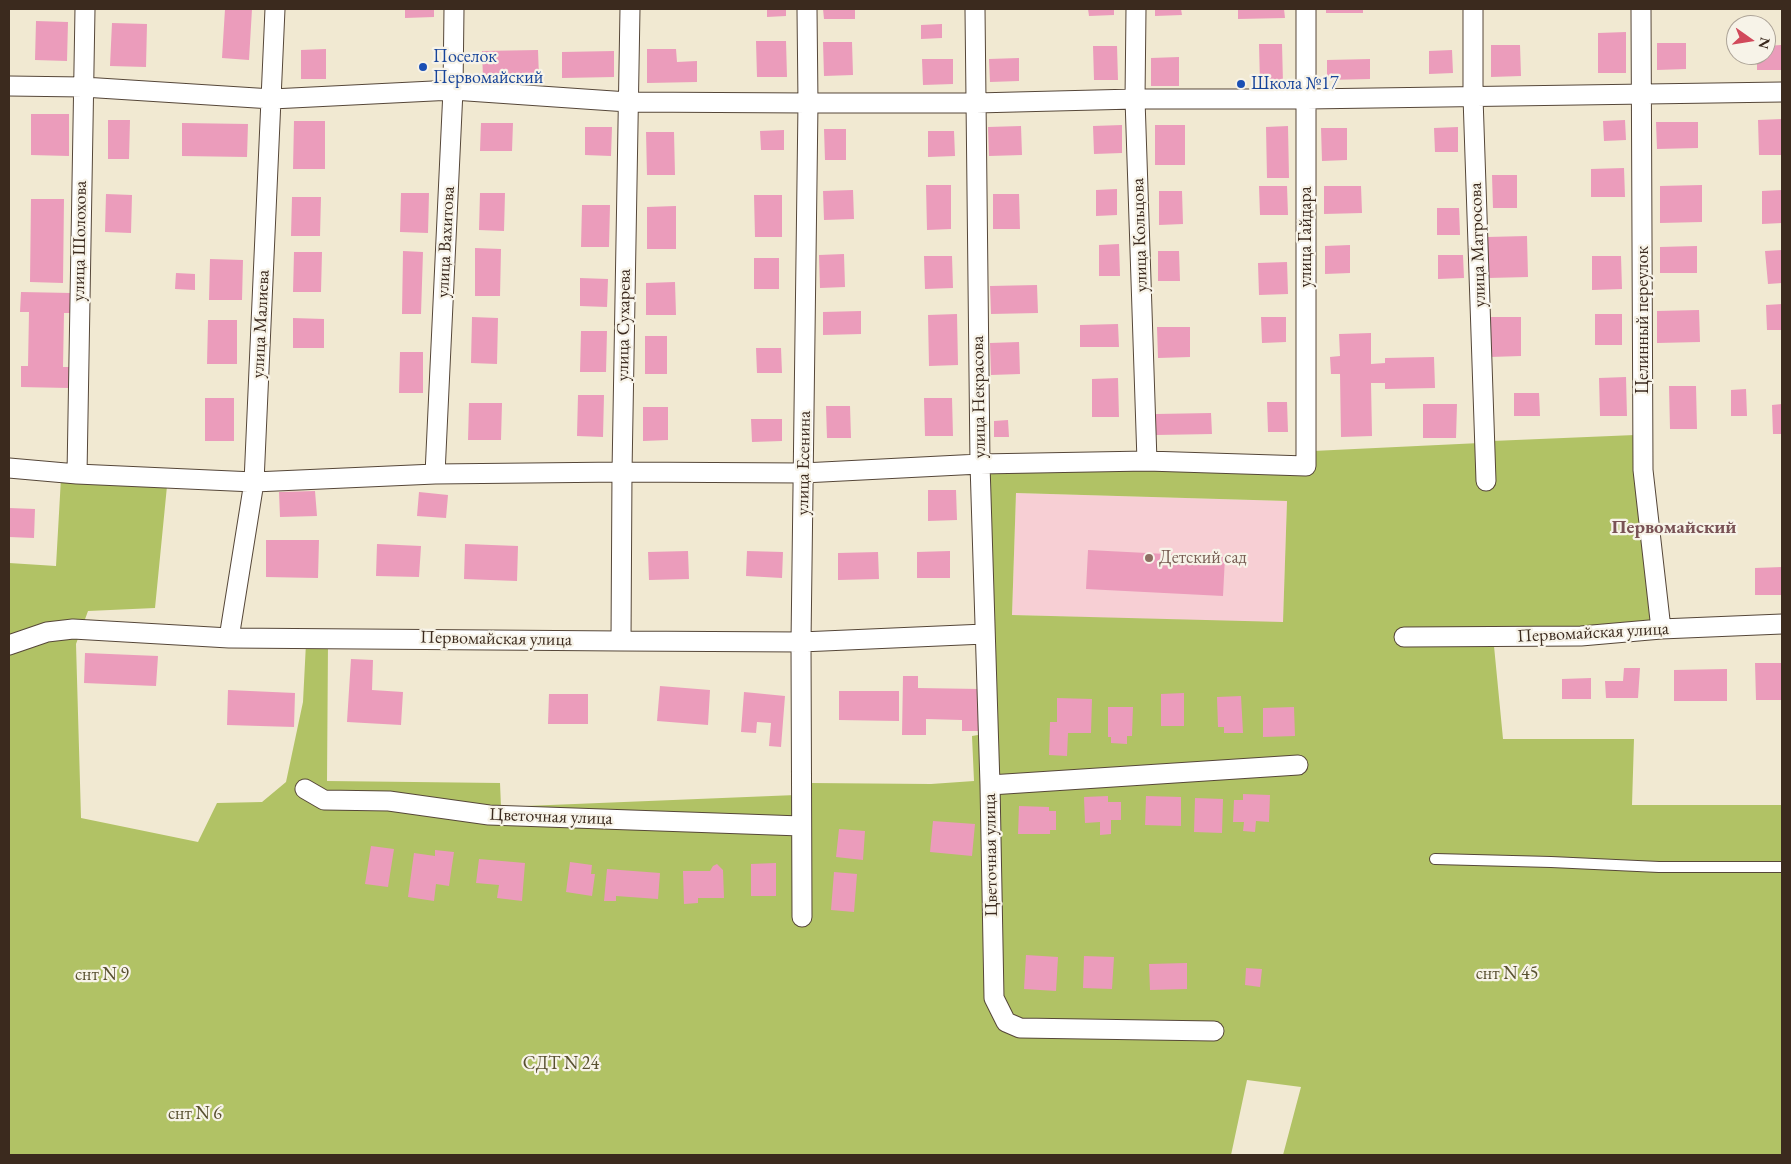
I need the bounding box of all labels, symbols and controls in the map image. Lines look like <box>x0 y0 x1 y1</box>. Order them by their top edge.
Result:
north arrow <box>1726 15 1776 65</box>
text: N <box>1755 36 1775 51</box>
place label: Поселок Первомайский <box>433 46 543 88</box>
marker: Поселок Первомайский <box>417 61 429 73</box>
place label: Школа №17 <box>1251 73 1339 95</box>
marker: Школа №17 <box>1235 78 1247 90</box>
street label: улица Кольцова <box>1127 178 1153 292</box>
street label: улица Шолохова <box>68 180 92 302</box>
street label: улица Матросова <box>1465 182 1491 308</box>
street label: улица Вахитова <box>432 186 460 298</box>
street label: улица Гайдара <box>1295 186 1317 288</box>
street label: Целинный переулок <box>1632 246 1654 394</box>
street label: улица Малиева <box>247 269 275 379</box>
street label: улица Сухарева <box>612 269 636 381</box>
street label: улица Некрасова <box>967 335 991 459</box>
street label: улица Есенина <box>792 410 816 516</box>
district label: Первомайский <box>1612 517 1736 539</box>
place label: Детский сад <box>1159 547 1247 569</box>
marker: Детский сад <box>1143 552 1155 564</box>
street label: Первомайская улица <box>1517 618 1669 648</box>
street label: Первомайская улица <box>420 627 572 651</box>
street label: Цветочная улица <box>979 793 1003 917</box>
street label: Цветочная улица <box>489 804 613 830</box>
park label: снт N 45 <box>1476 963 1538 985</box>
park label: снт N 9 <box>75 964 129 986</box>
park label: СДТ N 24 <box>523 1053 599 1075</box>
park label: снт N 6 <box>168 1103 222 1125</box>

